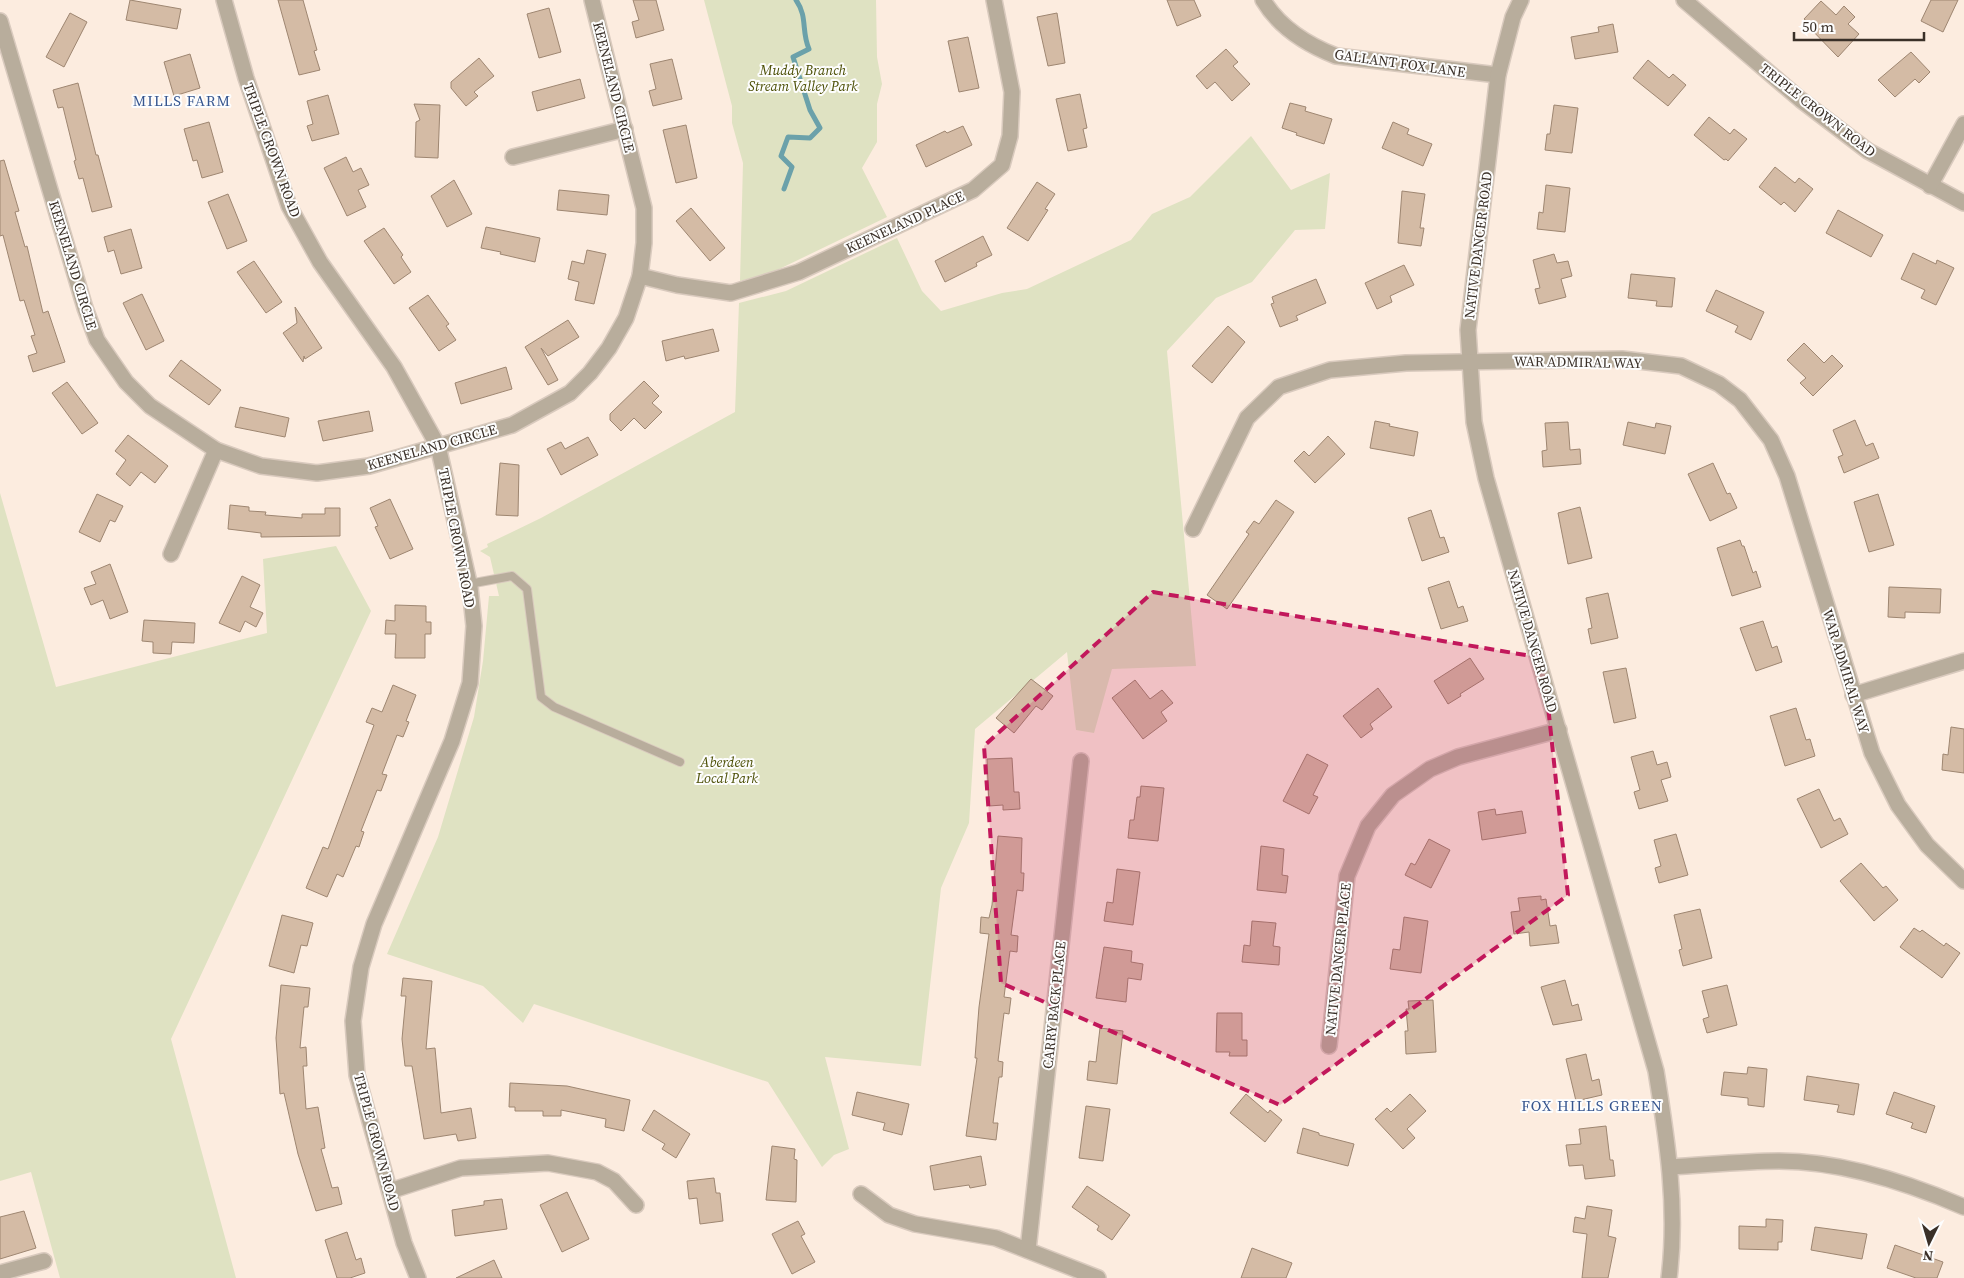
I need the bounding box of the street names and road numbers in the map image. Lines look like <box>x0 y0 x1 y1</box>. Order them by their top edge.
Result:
street label: KEENELAND CIRCLE <box>588 20 640 154</box>
street label: GALLANT FOX LANE <box>1333 44 1467 82</box>
street label: TRIPLE CROWN ROAD <box>1756 58 1880 162</box>
street label: TRIPLE CROWN ROAD <box>238 80 306 220</box>
street label: NATIVE DANCER ROAD <box>1459 170 1497 320</box>
street label: KEENELAND PLACE <box>843 186 967 258</box>
street label: KEENELAND CIRCLE <box>44 198 102 332</box>
street label: WAR ADMIRAL WAY <box>1514 351 1643 373</box>
street label: KEENELAND CIRCLE <box>365 419 499 475</box>
street label: TRIPLE CROWN ROAD <box>434 466 480 610</box>
street label: NATIVE DANCER ROAD <box>1503 567 1563 715</box>
street label: WAR ADMIRAL WAY <box>1818 607 1874 736</box>
street label: NATIVE DANCER PLACE <box>1320 882 1356 1036</box>
street label: CARRY BACK PLACE <box>1037 940 1071 1070</box>
street label: TRIPLE CROWN ROAD <box>349 1071 405 1213</box>

